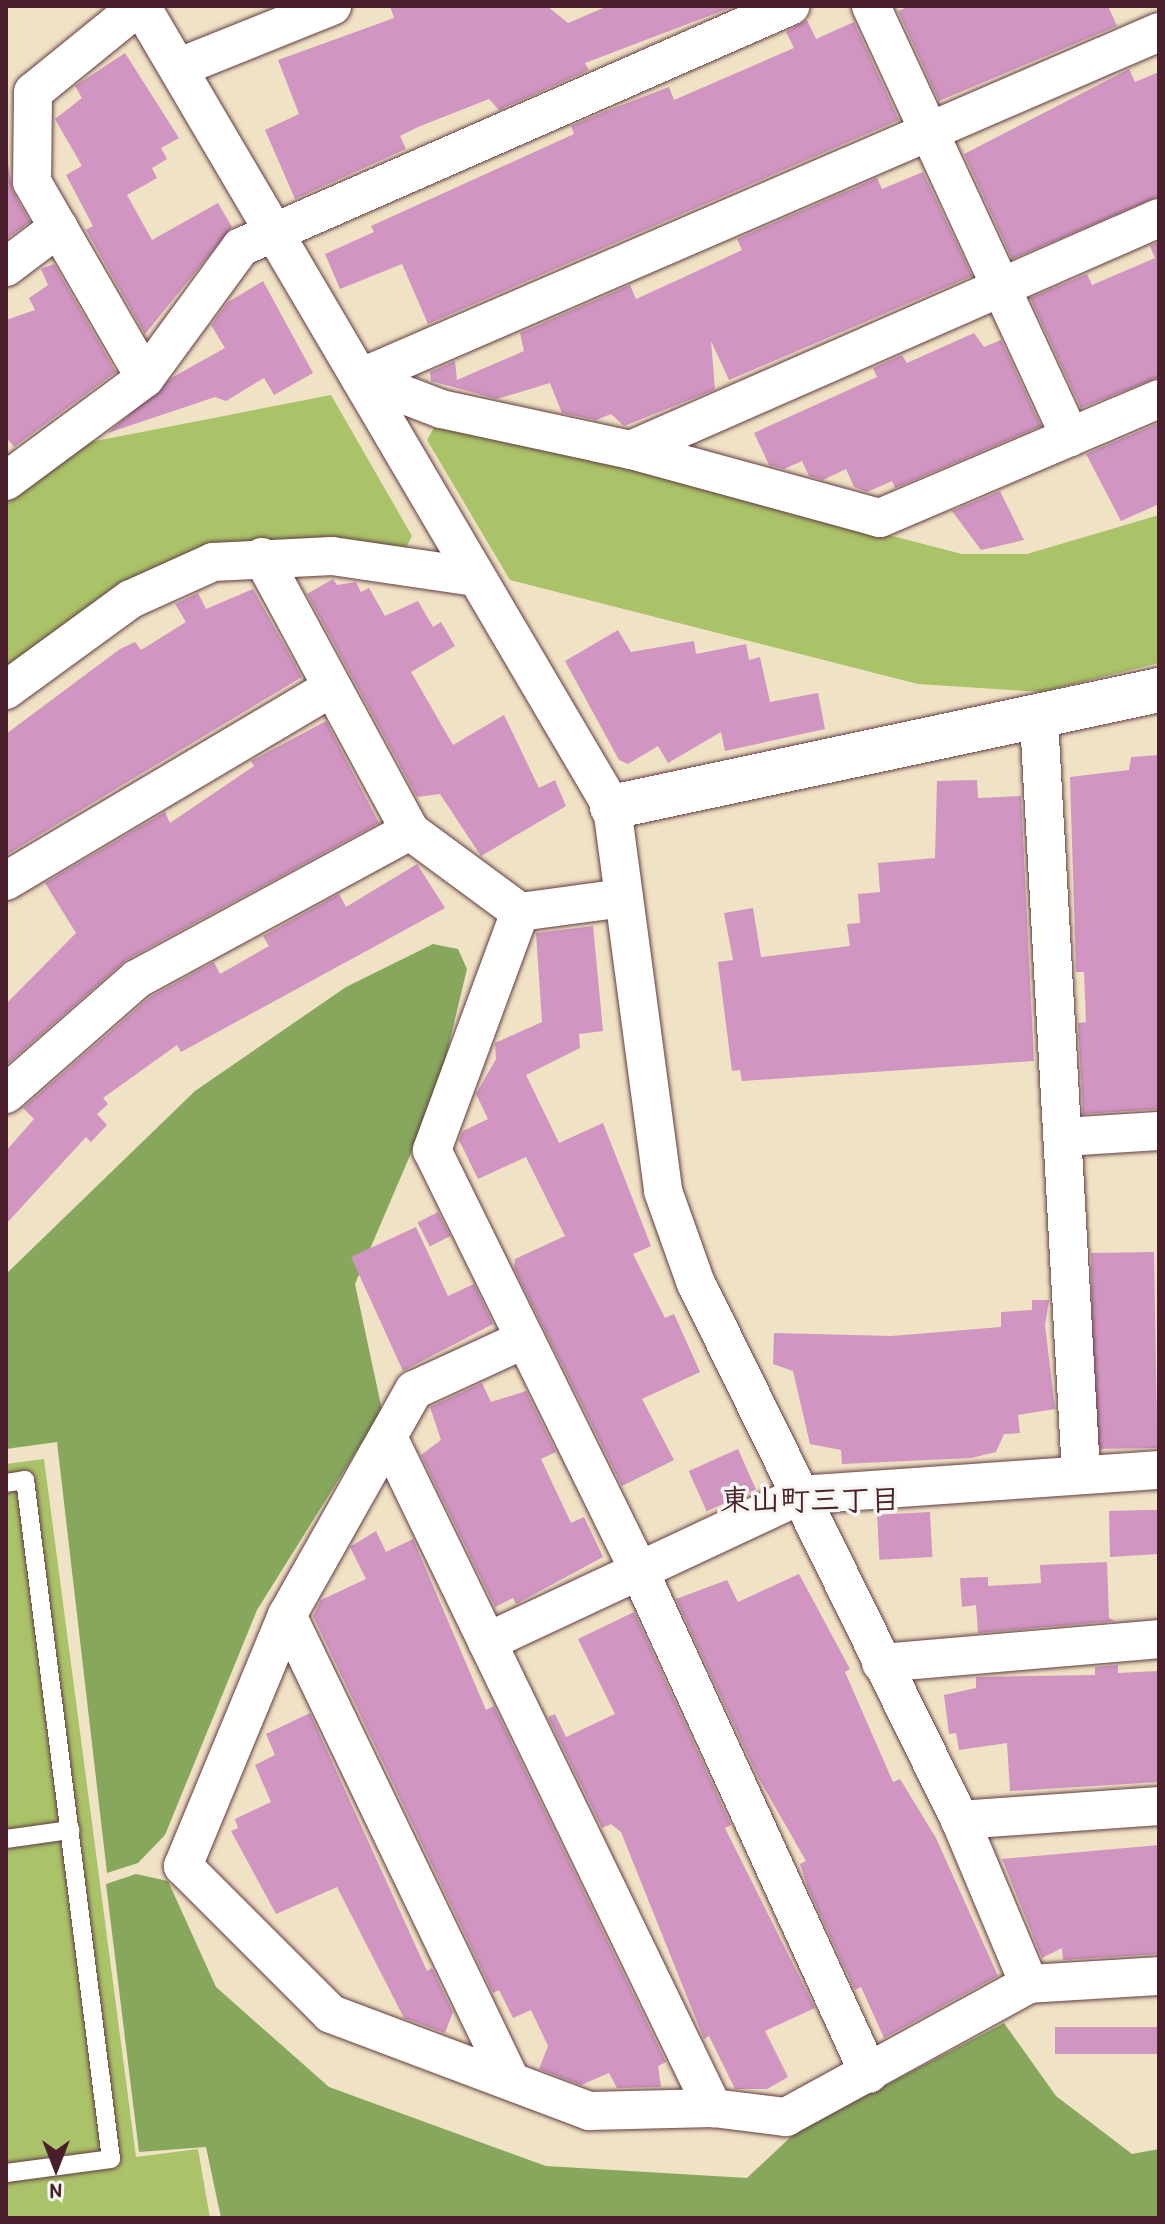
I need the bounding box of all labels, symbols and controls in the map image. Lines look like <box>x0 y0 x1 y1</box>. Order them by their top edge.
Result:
district label: 東山町三丁目 <box>720 1481 900 1517</box>
north arrow <box>16 2128 96 2208</box>
text: N <box>50 2177 62 2207</box>

